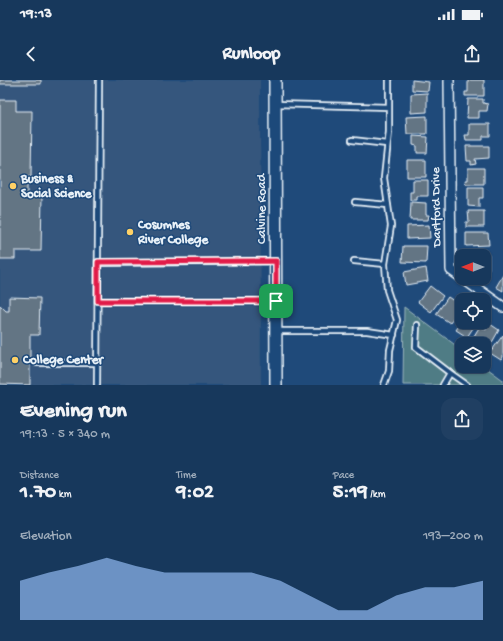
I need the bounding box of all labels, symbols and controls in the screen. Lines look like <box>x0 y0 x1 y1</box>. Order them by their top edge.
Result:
text: 19:13 <box>20 5 52 23</box>
icon: back <box>20 43 42 65</box>
icon: share <box>461 43 483 65</box>
text: Runloop <box>223 44 280 65</box>
street label: Dartford Drive <box>429 167 445 248</box>
place label: Business & Social Science <box>20 172 93 202</box>
street label: Calvine Road <box>255 173 270 244</box>
marker: Business & Social Science <box>8 181 18 191</box>
place label: Cosumnes River College <box>137 218 209 248</box>
marker: Cosumnes River College <box>125 227 135 237</box>
north arrow <box>455 249 491 285</box>
map controls <box>455 249 491 373</box>
pin <box>259 284 293 318</box>
icon: arrive <box>265 290 287 312</box>
button: locate <box>455 293 491 329</box>
button: layers <box>455 337 491 373</box>
place label: College Center <box>22 353 104 368</box>
marker: College Center <box>10 355 20 365</box>
button: share <box>441 398 483 440</box>
text: Evening run <box>20 399 127 425</box>
text: 19:13 · 5 × 340 m <box>20 427 110 442</box>
text: Distance <box>20 470 59 482</box>
text: Time <box>176 470 196 482</box>
text: Pace <box>333 470 354 482</box>
text: 1.70 <box>20 482 56 505</box>
text: 9:02 <box>176 482 214 505</box>
text: 5:19 <box>333 482 368 505</box>
text: km <box>56 489 71 501</box>
text: /km <box>368 489 386 501</box>
text: Elevation <box>20 529 72 544</box>
text: 193–200 m <box>423 529 483 544</box>

